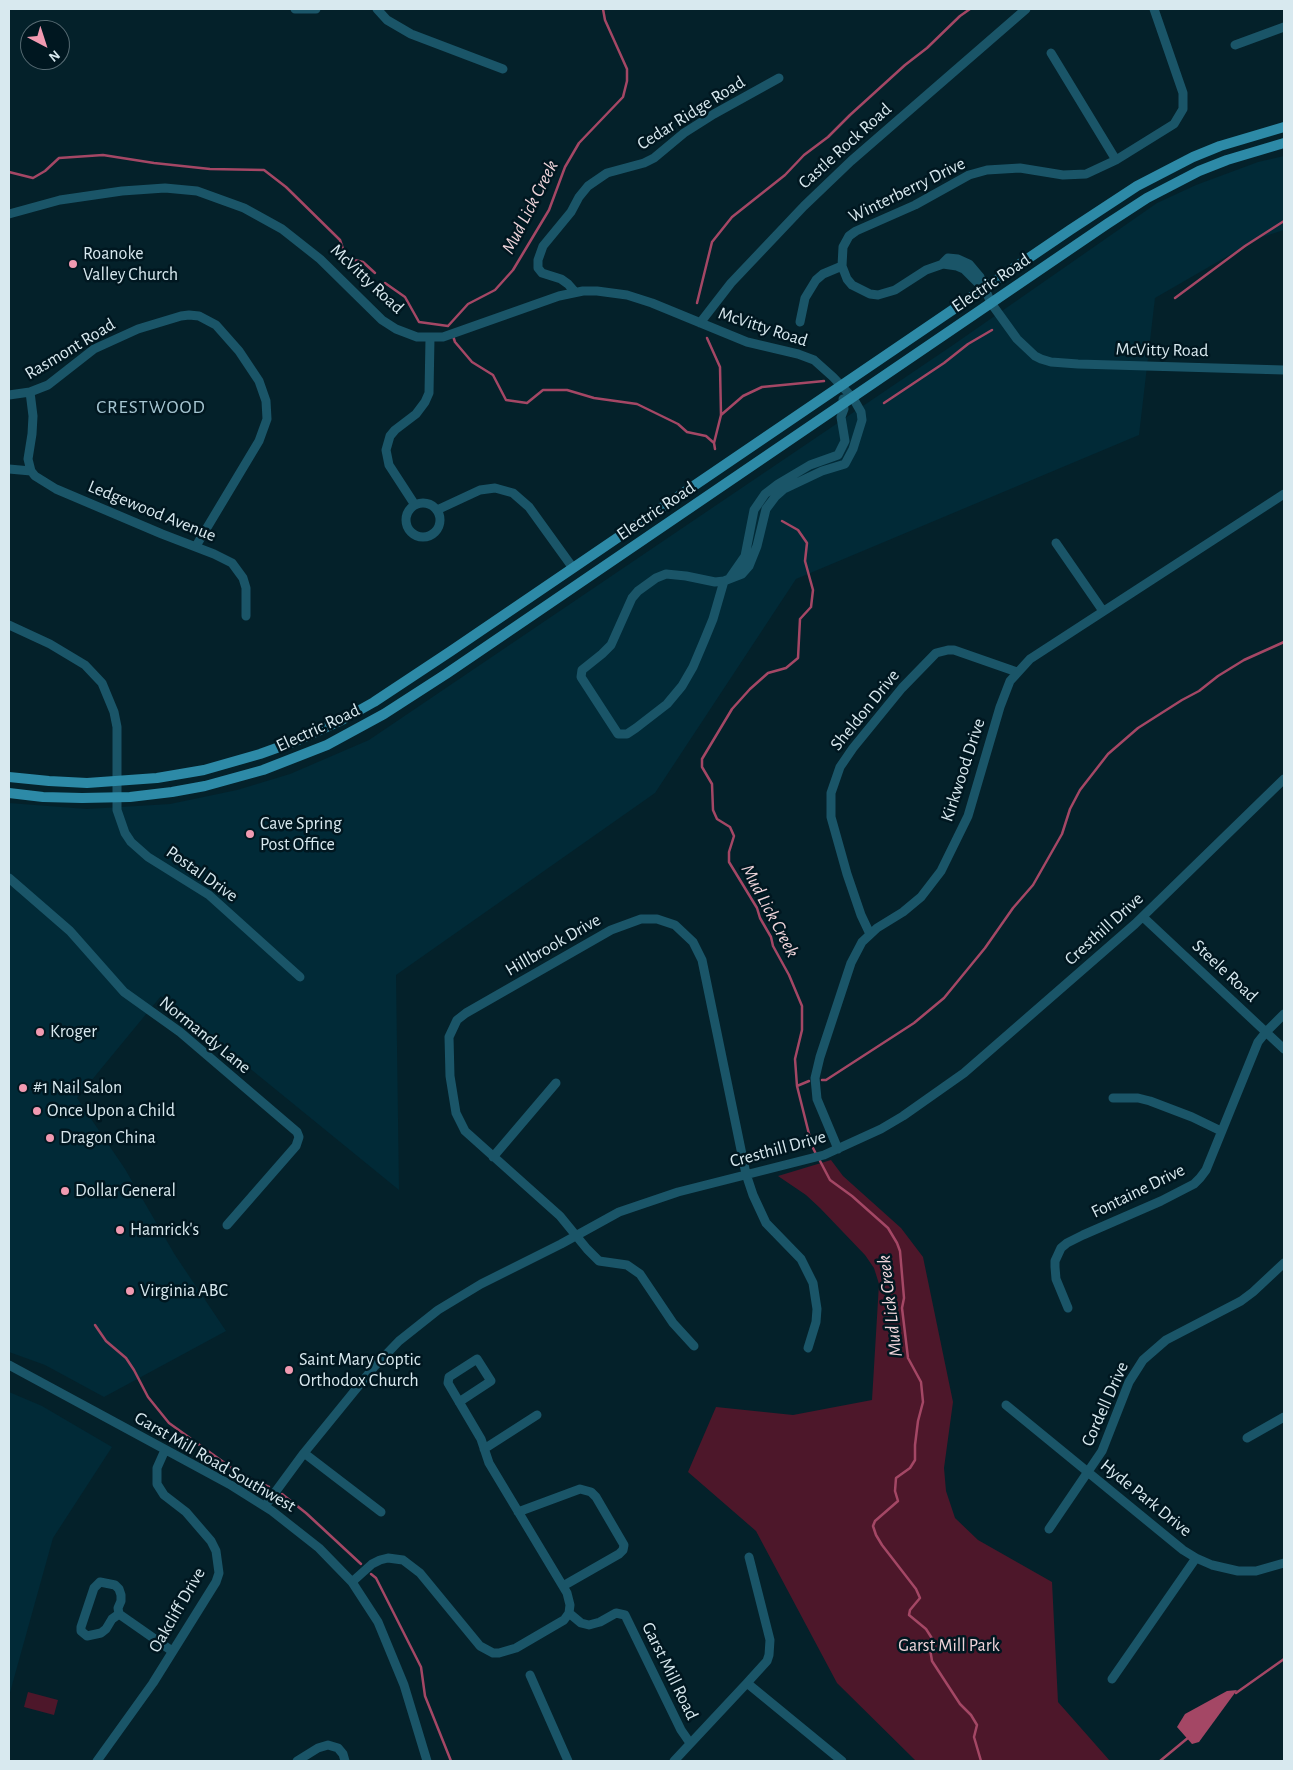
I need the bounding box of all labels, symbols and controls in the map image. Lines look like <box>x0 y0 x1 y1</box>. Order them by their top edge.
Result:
north arrow <box>20 20 70 70</box>
text: N <box>46 47 62 64</box>
street label: Cedar Ridge Road <box>633 71 749 155</box>
street label: Castle Rock Road <box>794 99 896 193</box>
street label: Winterberry Drive <box>845 152 969 228</box>
water label: Mud Lick Creek <box>497 156 563 258</box>
street label: McVitty Road <box>326 239 408 319</box>
place label: Roanoke Valley Church <box>83 243 178 286</box>
street label: Electric Road <box>948 249 1034 317</box>
marker: Roanoke Valley Church <box>67 258 79 270</box>
street label: McVitty Road <box>716 302 810 352</box>
street label: Rasmont Road <box>21 314 119 384</box>
street label: McVitty Road <box>1115 338 1209 362</box>
district label: CRESTWOOD <box>95 396 207 418</box>
street label: Ledgewood Avenue <box>85 475 219 547</box>
street label: Electric Road <box>613 477 699 545</box>
street label: Sheldon Drive <box>826 665 904 755</box>
street label: Electric Road <box>273 699 363 757</box>
street label: Kirkwood Drive <box>936 716 990 824</box>
place label: Cave Spring Post Office <box>260 813 342 856</box>
marker: Cave Spring Post Office <box>244 828 256 840</box>
street label: Postal Drive <box>162 841 242 907</box>
water label: Mud Lick Creek <box>736 861 804 961</box>
street label: Cresthill Drive <box>1060 888 1148 970</box>
street label: Hillbrook Drive <box>501 909 605 981</box>
street label: Steele Road <box>1188 935 1262 1007</box>
street label: Normandy Lane <box>155 992 255 1078</box>
place label: Kroger <box>50 1021 97 1043</box>
marker: Kroger <box>34 1026 46 1038</box>
place label: #1 Nail Salon <box>33 1077 122 1099</box>
marker: #1 Nail Salon <box>17 1082 29 1094</box>
place label: Once Upon a Child <box>47 1100 175 1122</box>
marker: Once Upon a Child <box>31 1105 43 1117</box>
street label: Cresthill Drive <box>728 1126 828 1172</box>
place label: Dragon China <box>60 1127 156 1149</box>
marker: Dragon China <box>44 1132 56 1144</box>
street label: Fontaine Drive <box>1088 1159 1188 1223</box>
place label: Dollar General <box>75 1180 176 1202</box>
marker: Dollar General <box>59 1185 71 1197</box>
place label: Hamrick's <box>130 1219 199 1241</box>
marker: Hamrick's <box>114 1224 126 1236</box>
water label: Mud Lick Creek <box>872 1254 908 1358</box>
place label: Virginia ABC <box>140 1280 228 1302</box>
marker: Virginia ABC <box>124 1285 136 1297</box>
place label: Saint Mary Coptic Orthodox Church <box>299 1349 421 1392</box>
street label: Cordell Drive <box>1077 1358 1133 1450</box>
marker: Saint Mary Coptic Orthodox Church <box>283 1364 295 1376</box>
street label: Garst Mill Road Southwest <box>131 1407 299 1517</box>
street label: Hyde Park Drive <box>1096 1455 1196 1541</box>
street label: Oakcliff Drive <box>144 1564 210 1656</box>
street label: Garst Mill Road <box>637 1619 703 1723</box>
park label: Garst Mill Park <box>898 1635 1000 1657</box>

